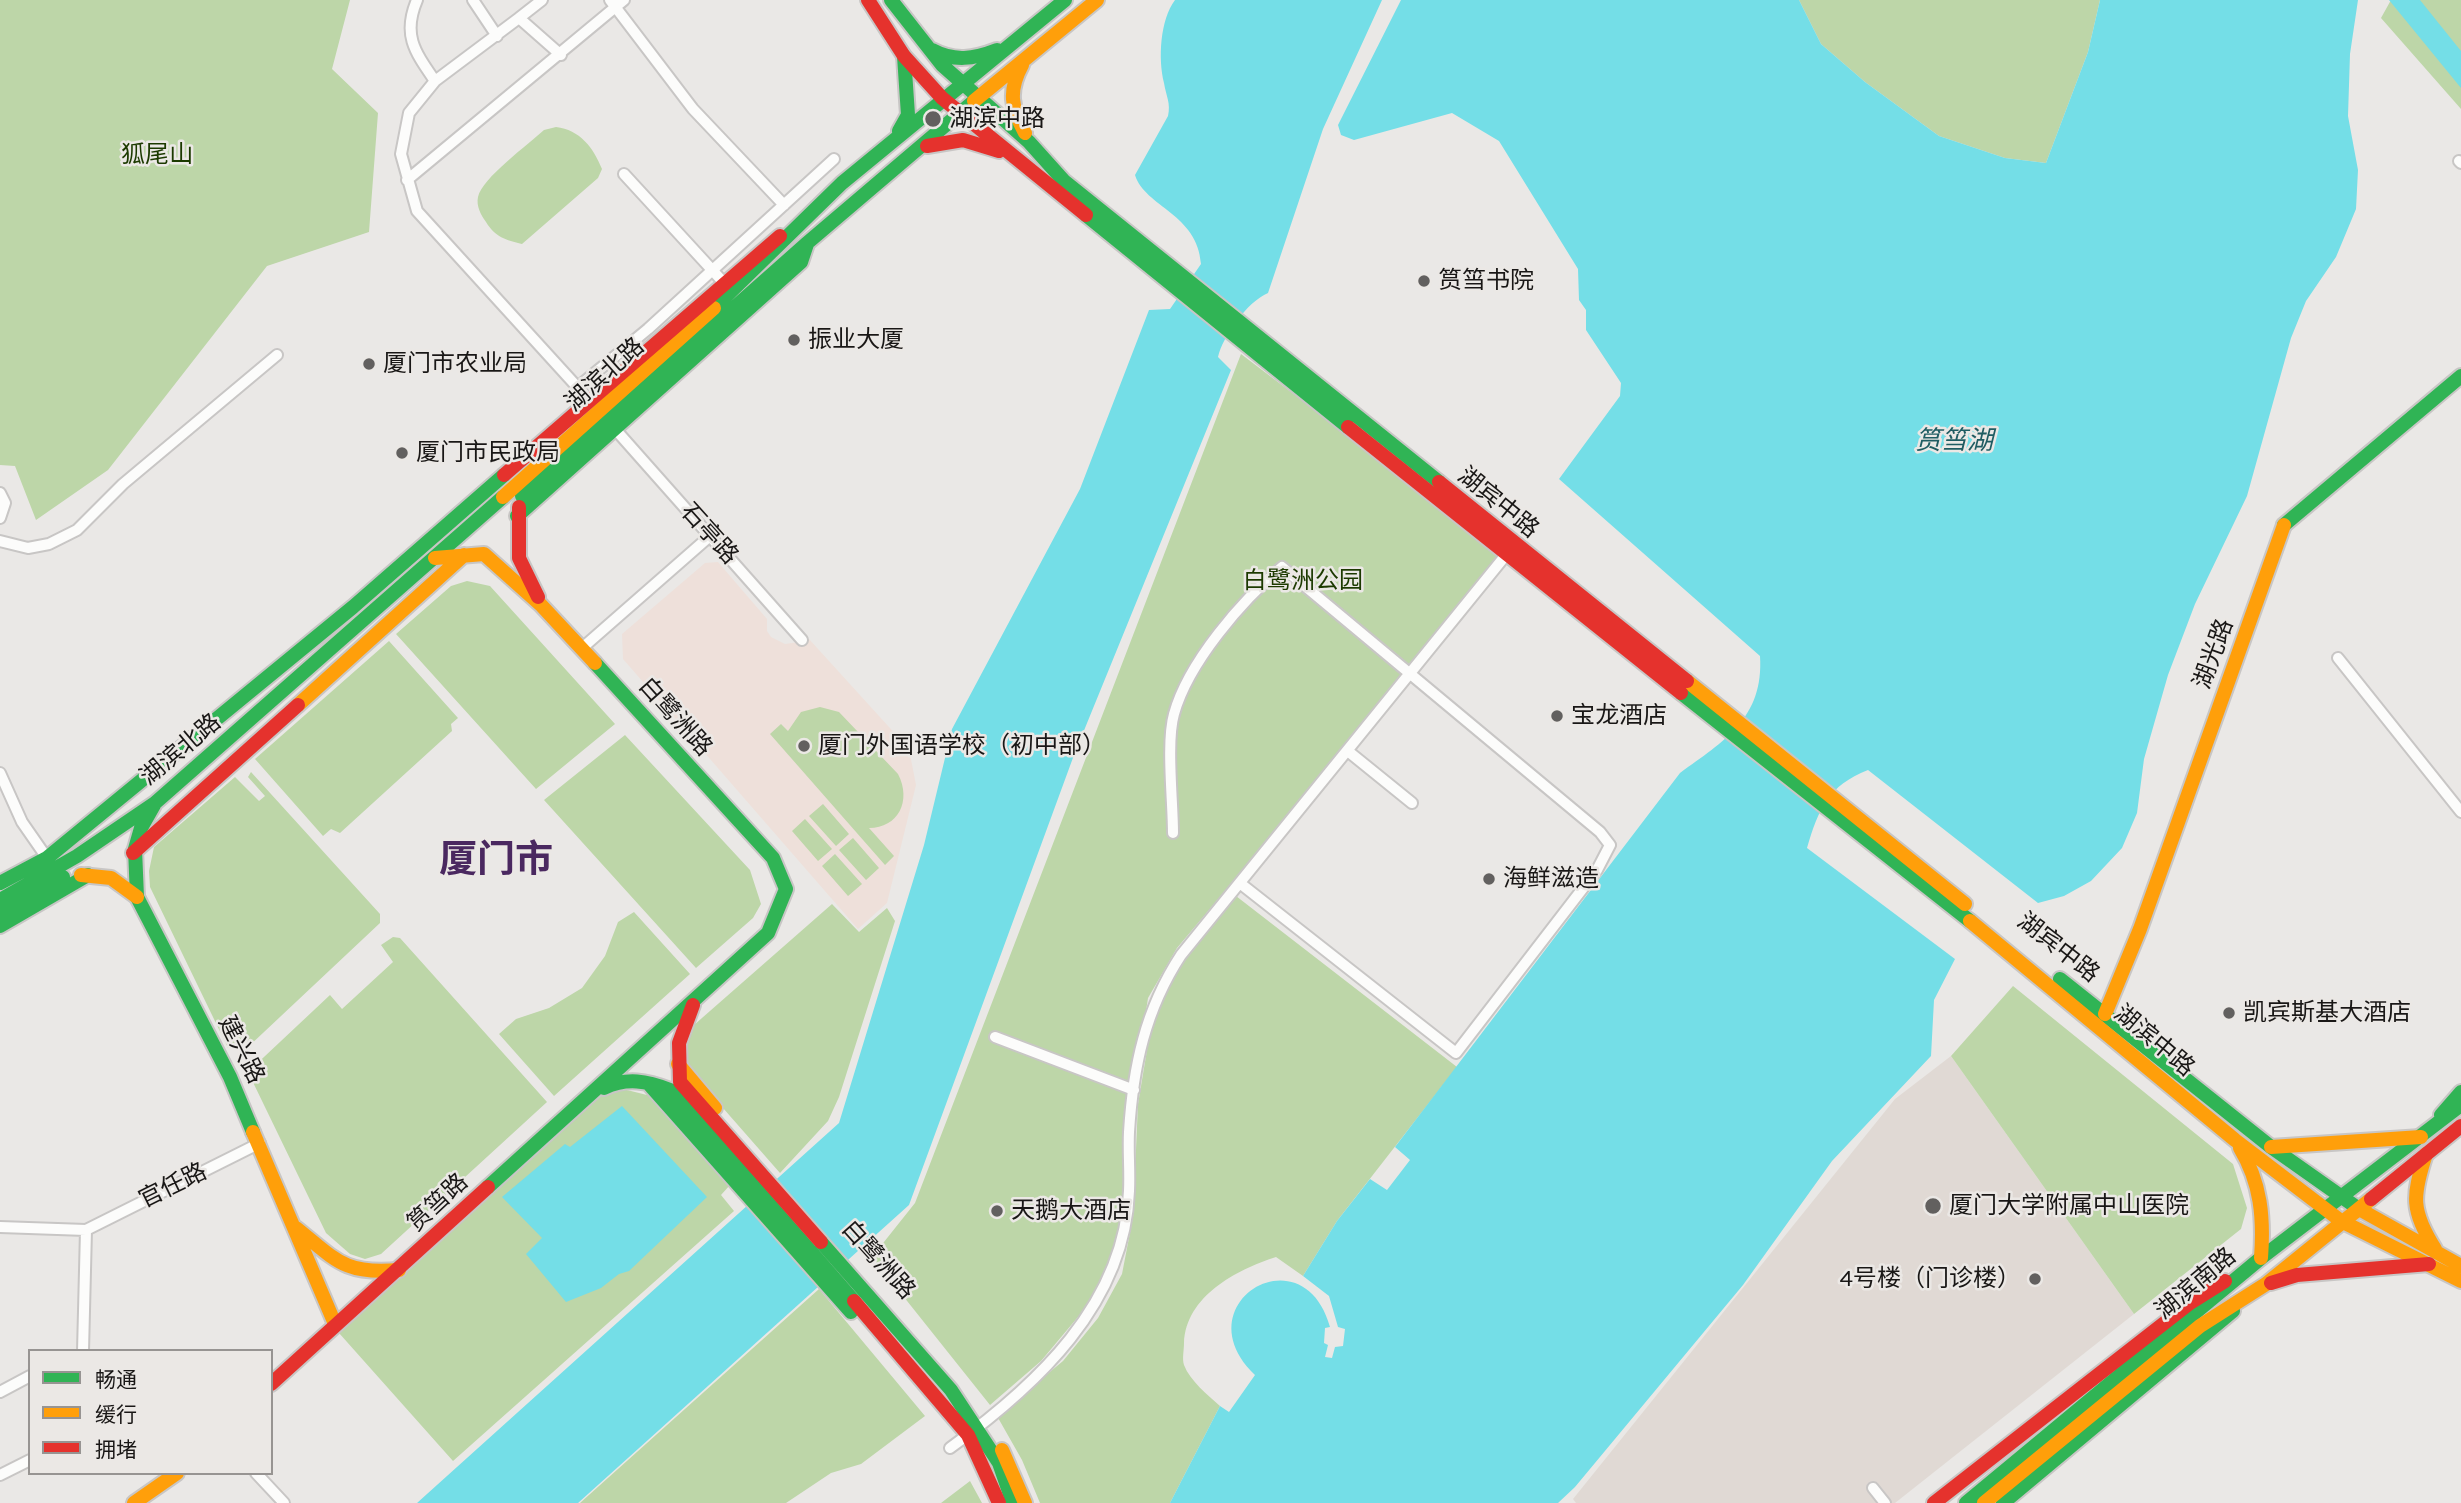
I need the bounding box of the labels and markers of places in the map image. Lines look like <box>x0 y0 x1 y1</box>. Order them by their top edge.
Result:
place label: 湖滨中路 <box>949 105 1045 133</box>
marker: 湖滨中路 <box>923 109 943 129</box>
place label: 筼筜书院 <box>1438 267 1534 295</box>
marker: 筼筜书院 <box>1416 273 1432 289</box>
place label: 振业大厦 <box>808 326 904 354</box>
marker: 振业大厦 <box>786 332 802 348</box>
place label: 厦门市农业局 <box>383 350 527 378</box>
marker: 厦门市农业局 <box>361 356 377 372</box>
place label: 厦门市民政局 <box>416 439 560 467</box>
marker: 厦门市民政局 <box>394 445 410 461</box>
place label: 宝龙酒店 <box>1571 702 1667 730</box>
marker: 宝龙酒店 <box>1549 708 1565 724</box>
place label: 厦门外国语学校（初中部） <box>818 732 1106 760</box>
marker: 厦门外国语学校（初中部） <box>796 738 812 754</box>
place label: 海鲜滋造 <box>1503 865 1599 893</box>
marker: 海鲜滋造 <box>1481 871 1497 887</box>
place label: 凯宾斯基大酒店 <box>2243 999 2411 1027</box>
marker: 凯宾斯基大酒店 <box>2221 1005 2237 1021</box>
place label: 厦门大学附属中山医院 <box>1949 1192 2189 1220</box>
marker: 厦门大学附属中山医院 <box>1923 1196 1943 1216</box>
place label: 天鹅大酒店 <box>1011 1197 1131 1225</box>
marker: 天鹅大酒店 <box>989 1203 1005 1219</box>
place label: 4号楼（门诊楼） <box>1840 1265 2021 1293</box>
marker: 4号楼（门诊楼） <box>2027 1271 2043 1287</box>

